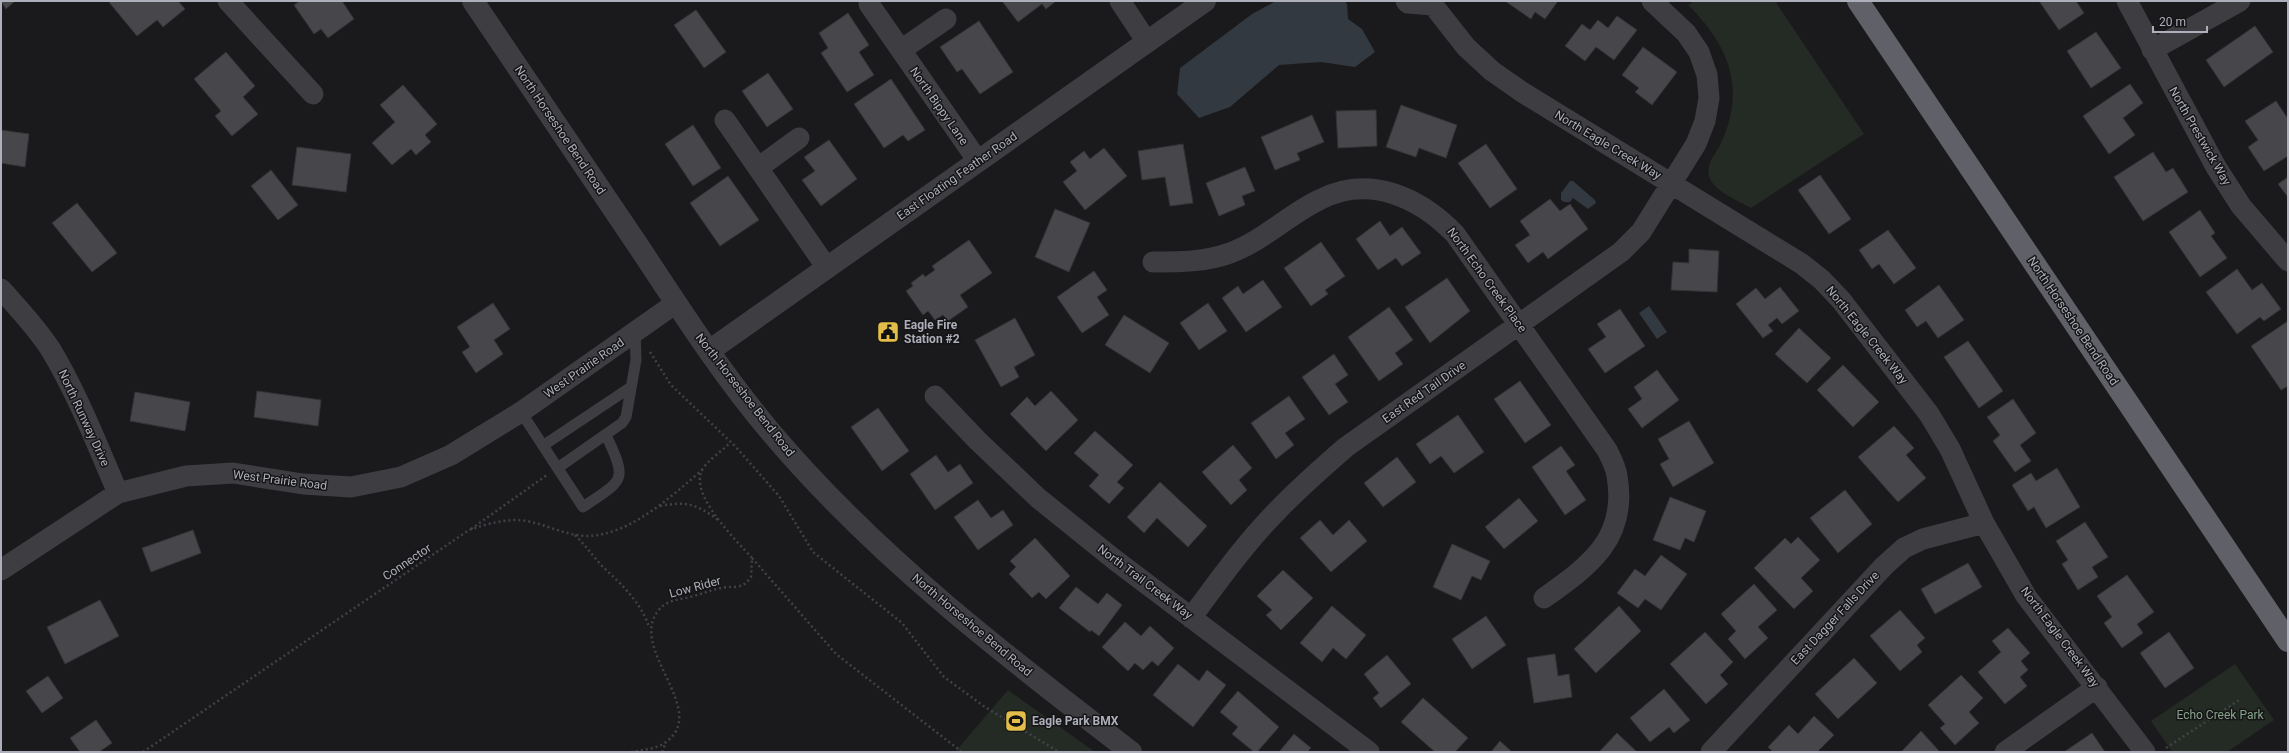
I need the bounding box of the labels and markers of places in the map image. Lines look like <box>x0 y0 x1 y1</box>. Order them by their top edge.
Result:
place label: Eagle Fire Station #2 <box>904 318 960 346</box>
public building icon: Eagle Fire Station #2 <box>875 319 901 345</box>
sports icon: Eagle Park BMX <box>1003 708 1029 734</box>
place label: Eagle Park BMX <box>1032 714 1119 728</box>

